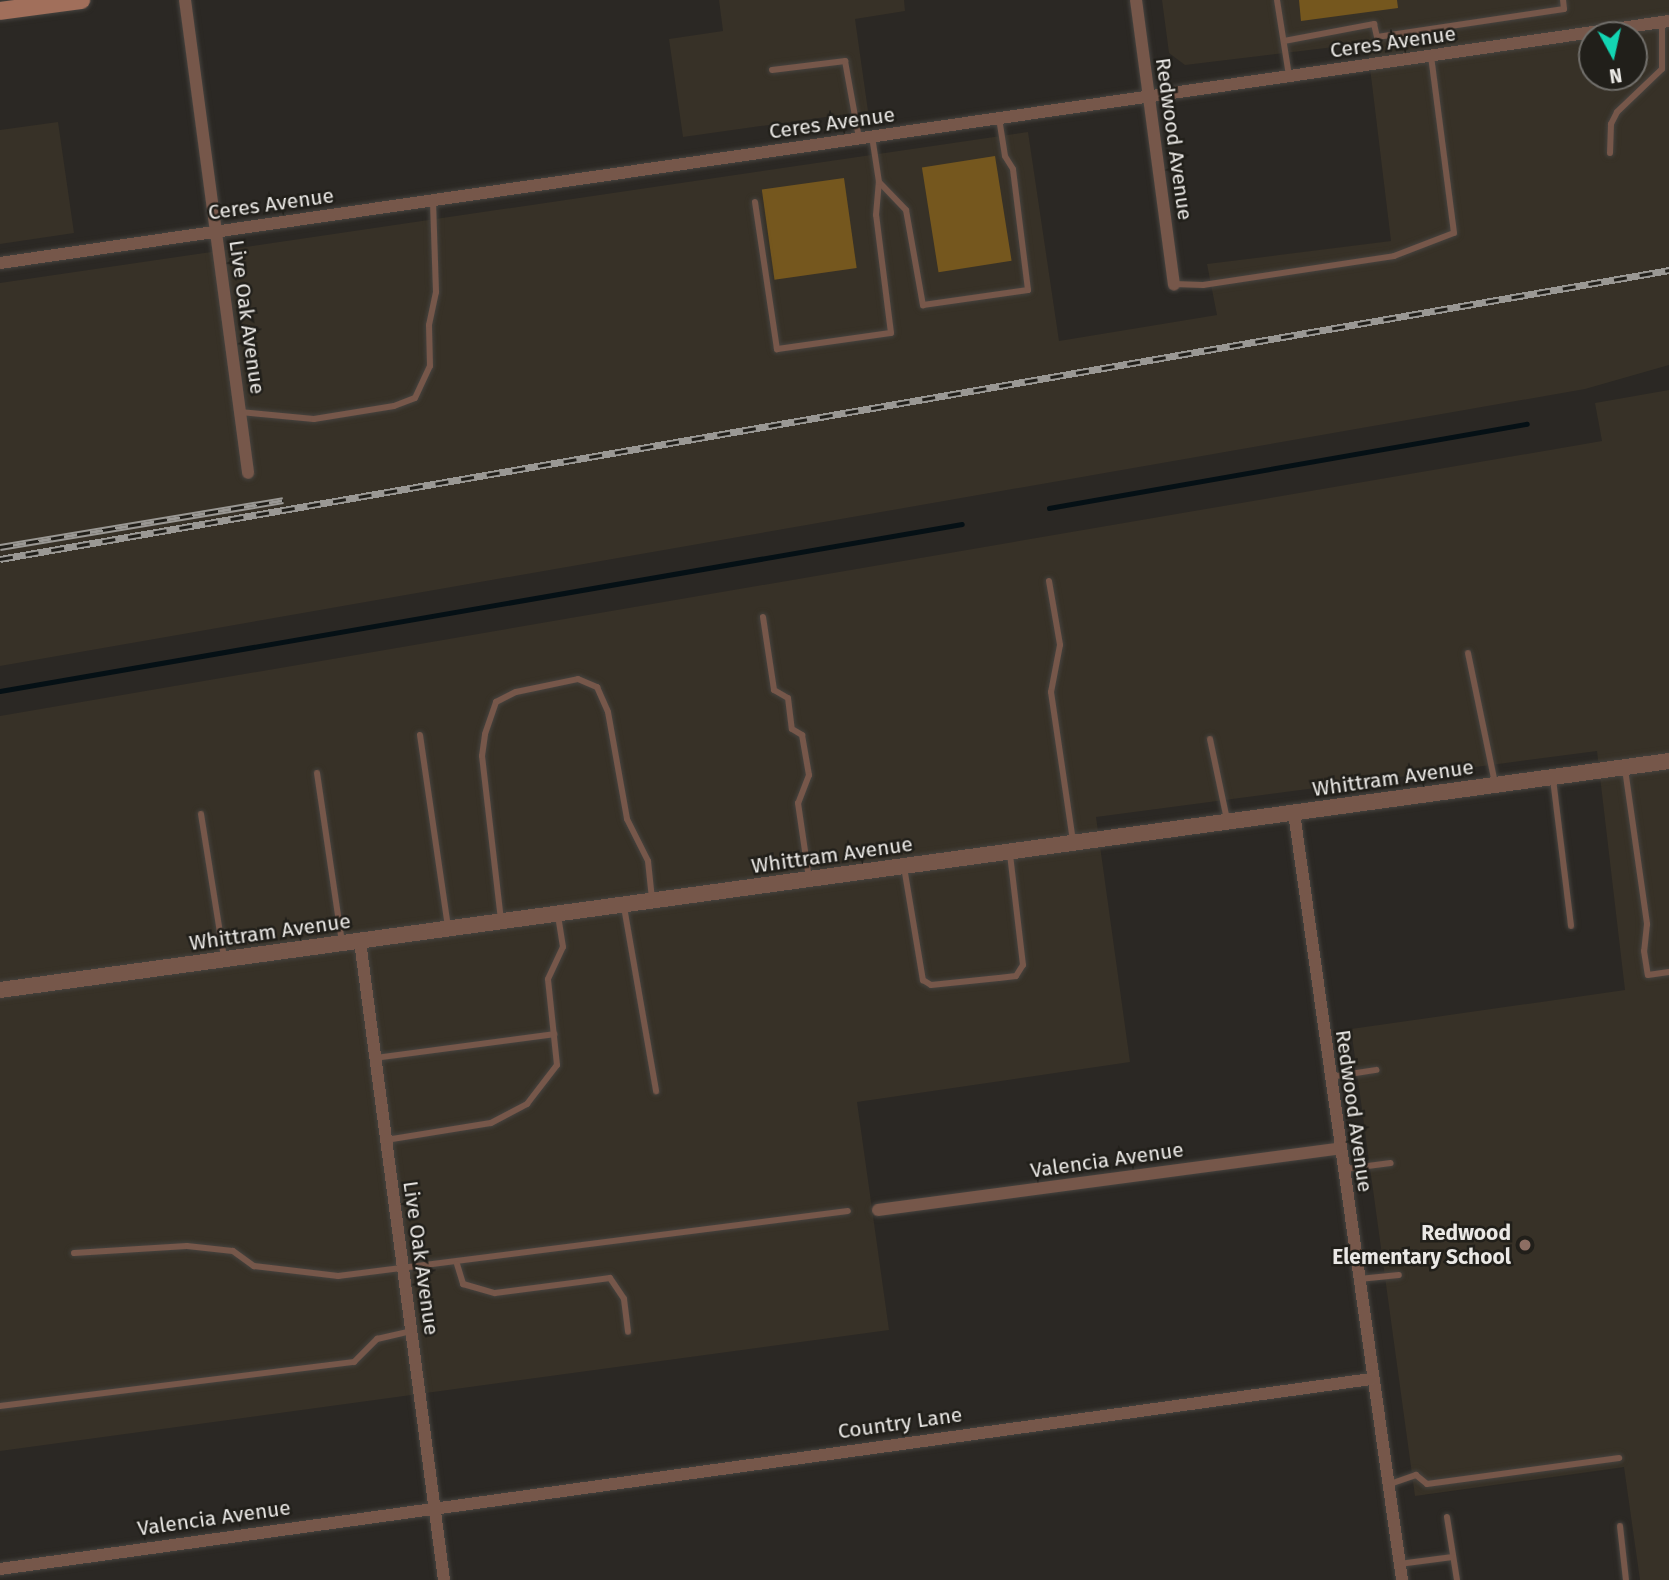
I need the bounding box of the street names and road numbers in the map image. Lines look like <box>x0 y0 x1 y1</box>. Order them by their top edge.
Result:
street label: Ceres Avenue <box>1328 21 1458 63</box>
street label: Redwood Avenue <box>1150 56 1198 222</box>
street label: Ceres Avenue <box>767 102 897 144</box>
street label: Ceres Avenue <box>206 183 336 225</box>
street label: Live Oak Avenue <box>224 238 270 396</box>
street label: Whittram Avenue <box>1311 754 1475 802</box>
street label: Whittram Avenue <box>750 831 914 879</box>
street label: Whittram Avenue <box>188 908 352 956</box>
street label: Redwood Avenue <box>1330 1028 1378 1194</box>
street label: Valencia Avenue <box>1029 1137 1185 1183</box>
street label: Live Oak Avenue <box>398 1179 444 1337</box>
street label: Country Lane <box>836 1402 964 1444</box>
street label: Valencia Avenue <box>136 1495 292 1541</box>

